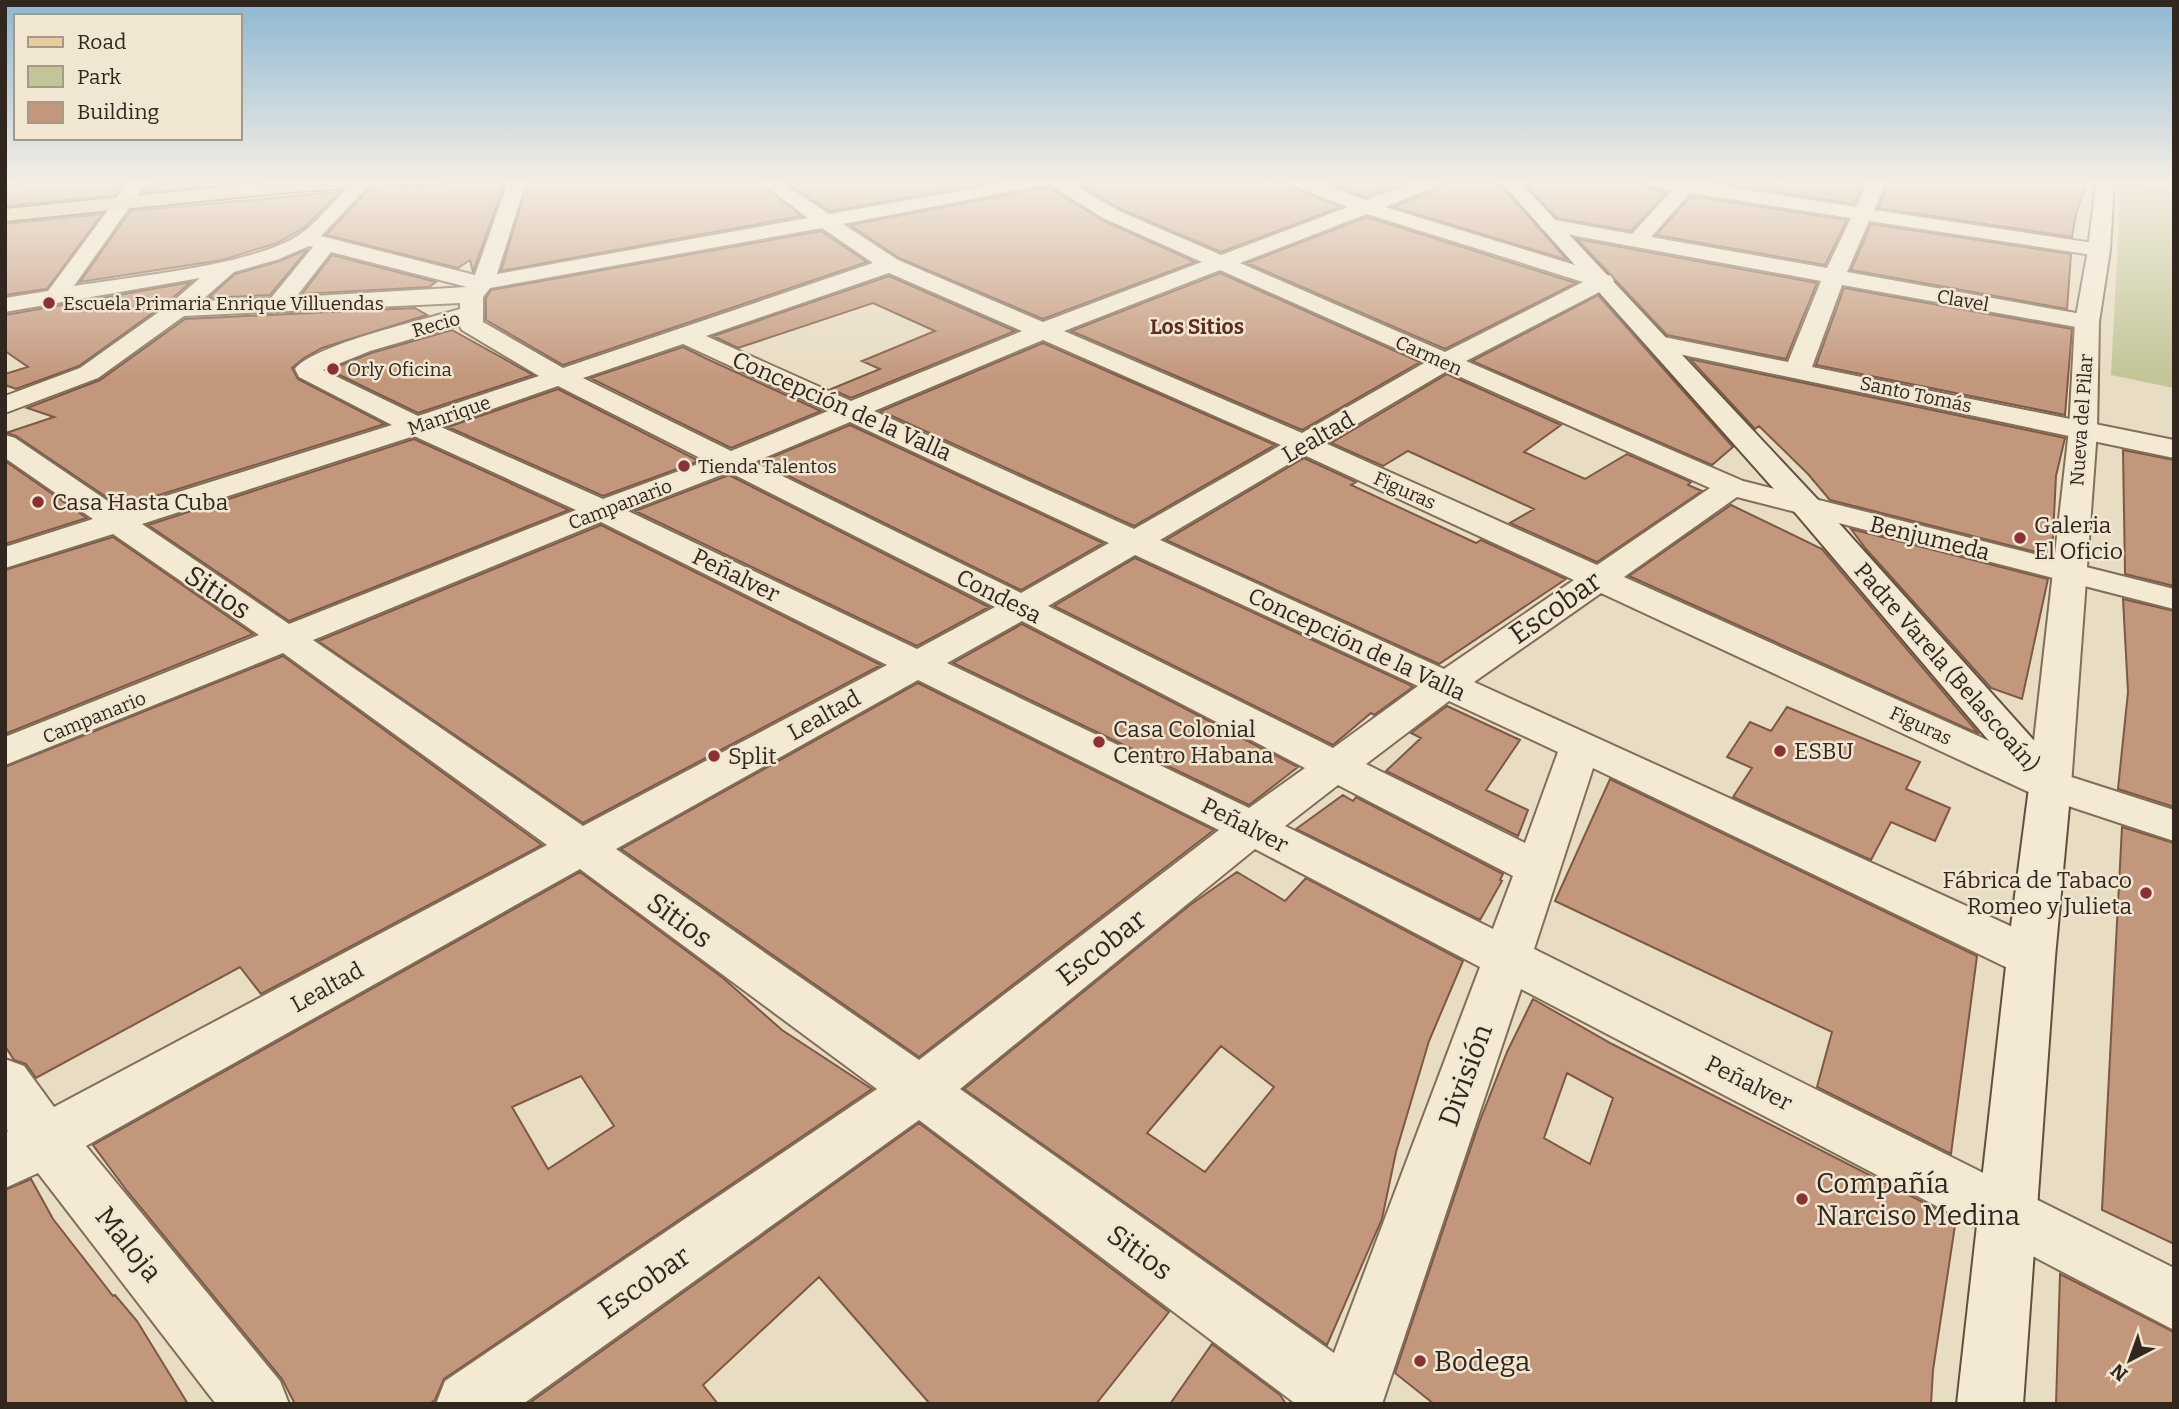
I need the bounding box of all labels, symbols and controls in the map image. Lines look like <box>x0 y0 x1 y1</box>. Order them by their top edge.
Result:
legend <box>14 14 242 140</box>
text: Road <box>77 29 126 55</box>
text: Park <box>77 64 121 90</box>
text: Building <box>77 99 160 125</box>
street label: Clavel <box>1935 285 1991 316</box>
place label: Escuela Primaria Enrique Villuendas <box>63 292 384 315</box>
marker: Escuela Primaria Enrique Villuendas <box>41 295 57 311</box>
street label: Recio <box>410 307 463 342</box>
district label: Los Sitios <box>1150 314 1244 340</box>
street label: Carmen <box>1392 331 1466 380</box>
street label: Concepción de la Valla <box>728 345 956 467</box>
street label: Nueva del Pilar <box>2065 353 2098 487</box>
place label: Orly Oficina <box>347 358 452 381</box>
marker: Orly Oficina <box>325 361 341 377</box>
street label: Santo Tomás <box>1858 371 1974 418</box>
street label: Manrique <box>405 391 494 440</box>
street label: Lealtad <box>1277 405 1359 469</box>
place label: Tienda Talentos <box>698 455 837 478</box>
marker: Tienda Talentos <box>676 458 692 474</box>
street label: Figuras <box>1370 467 1439 514</box>
street label: Campanario <box>565 474 675 535</box>
place label: Casa Hasta Cuba <box>52 488 229 516</box>
marker: Casa Hasta Cuba <box>30 494 46 510</box>
street label: Benjumeda <box>1867 510 1993 567</box>
place label: Galeria El Oficio <box>2034 511 2123 565</box>
marker: Galeria El Oficio <box>2012 530 2028 546</box>
street label: Peñalver <box>688 542 784 608</box>
street label: Padre Varela (Belascoaín) <box>1848 557 2046 777</box>
street label: Sitios <box>179 559 257 626</box>
street label: Condesa <box>952 563 1047 629</box>
street label: Escobar <box>1503 564 1607 651</box>
street label: Concepción de la Valla <box>1244 581 1471 707</box>
street label: Lealtad <box>783 684 865 746</box>
street label: Campanario <box>39 686 149 749</box>
street label: Figuras <box>1886 701 1955 750</box>
place label: Casa Colonial Centro Habana <box>1113 715 1274 769</box>
marker: Casa Colonial Centro Habana <box>1091 734 1107 750</box>
place label: ESBU <box>1794 737 1854 765</box>
place label: Split <box>728 742 777 770</box>
marker: ESBU <box>1772 743 1788 759</box>
marker: Split <box>706 748 722 764</box>
street label: Peñalver <box>1197 791 1293 859</box>
place label: Fábrica de Tabaco Romeo y Julieta <box>1943 866 2132 920</box>
marker: Fábrica de Tabaco Romeo y Julieta <box>2138 885 2154 901</box>
street label: Sitios <box>641 886 719 955</box>
street label: Escobar <box>1050 902 1152 992</box>
street label: Lealtad <box>286 956 368 1018</box>
street label: División <box>1432 1019 1499 1131</box>
street label: Peñalver <box>1701 1049 1797 1117</box>
place label: Compañía Narciso Medina <box>1816 1167 2020 1232</box>
marker: Compañía Narciso Medina <box>1794 1191 1810 1207</box>
street label: Maloja <box>88 1200 169 1288</box>
street label: Sitios <box>1101 1218 1179 1287</box>
street label: Escobar <box>592 1239 696 1326</box>
north arrow <box>2095 1325 2165 1395</box>
place label: Bodega <box>1434 1345 1530 1378</box>
marker: Bodega <box>1412 1353 1428 1369</box>
text: N <box>2106 1359 2132 1386</box>

